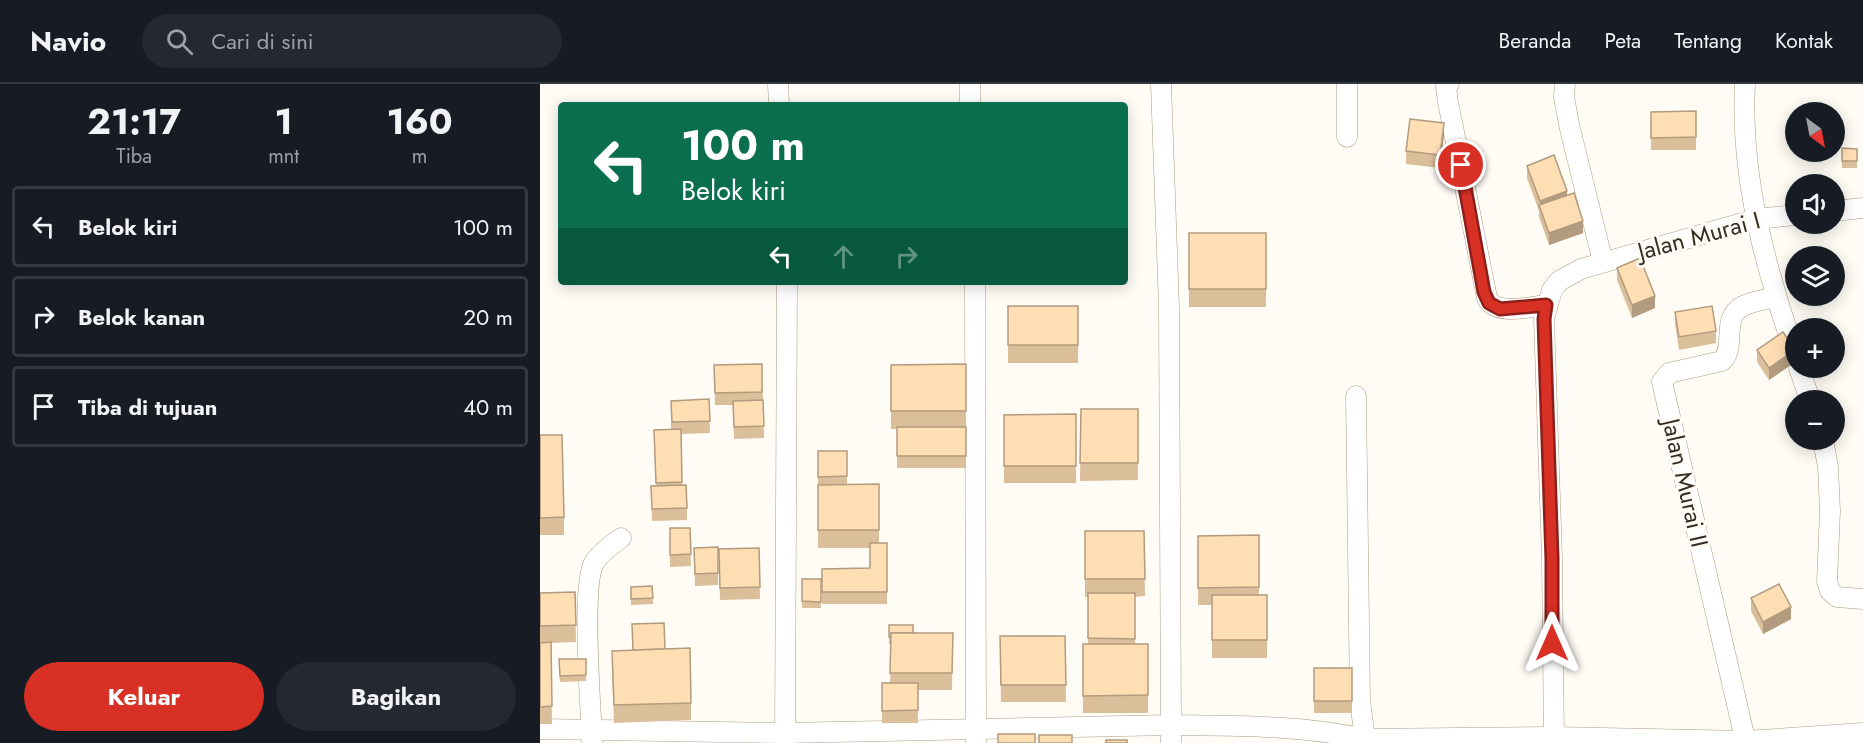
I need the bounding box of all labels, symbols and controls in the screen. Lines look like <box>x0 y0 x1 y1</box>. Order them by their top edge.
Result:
search box <box>142 14 562 68</box>
text: Navio <box>30 21 106 62</box>
icon: search <box>163 25 196 58</box>
text: Cari di sini <box>211 25 313 57</box>
text: Beranda <box>1498 26 1571 56</box>
text: Peta <box>1604 26 1641 56</box>
text: Tentang <box>1674 26 1742 56</box>
text: Kontak <box>1775 26 1833 56</box>
text: 21:17 <box>87 95 181 147</box>
text: 1 <box>274 95 293 147</box>
text: 160 <box>386 95 453 147</box>
north arrow <box>1785 102 1845 162</box>
map controls <box>1785 102 1845 450</box>
text: 100 m <box>681 115 805 176</box>
icon: left <box>582 126 660 204</box>
pin <box>1435 139 1486 190</box>
text: Tiba <box>116 142 152 171</box>
text: mnt <box>268 142 299 171</box>
text: m <box>412 142 427 171</box>
icon: arrive <box>1444 148 1477 181</box>
text: Belok kiri <box>681 171 786 210</box>
button: sound <box>1785 174 1845 234</box>
street label: Jalan Murai I <box>1631 202 1764 269</box>
icon: left <box>27 210 60 243</box>
text: Belok kiri <box>78 211 177 243</box>
text: 100 m <box>453 211 513 243</box>
icon: left <box>764 240 797 273</box>
icon: ahead <box>827 240 860 273</box>
icon: right <box>890 240 923 273</box>
button: layers <box>1785 246 1845 306</box>
icon: right <box>27 300 60 333</box>
text: Belok kanan <box>78 301 205 333</box>
text: 20 m <box>464 301 513 333</box>
button: + <box>1785 318 1845 378</box>
icon: arrive <box>27 390 60 423</box>
button: − <box>1785 390 1845 450</box>
text: Tiba di tujuan <box>78 391 217 423</box>
text: 40 m <box>463 391 513 423</box>
street label: Jalan Murai II <box>1653 412 1717 551</box>
position arrow <box>1520 611 1584 675</box>
button: Keluar <box>24 662 264 731</box>
button: Bagikan <box>276 662 516 731</box>

